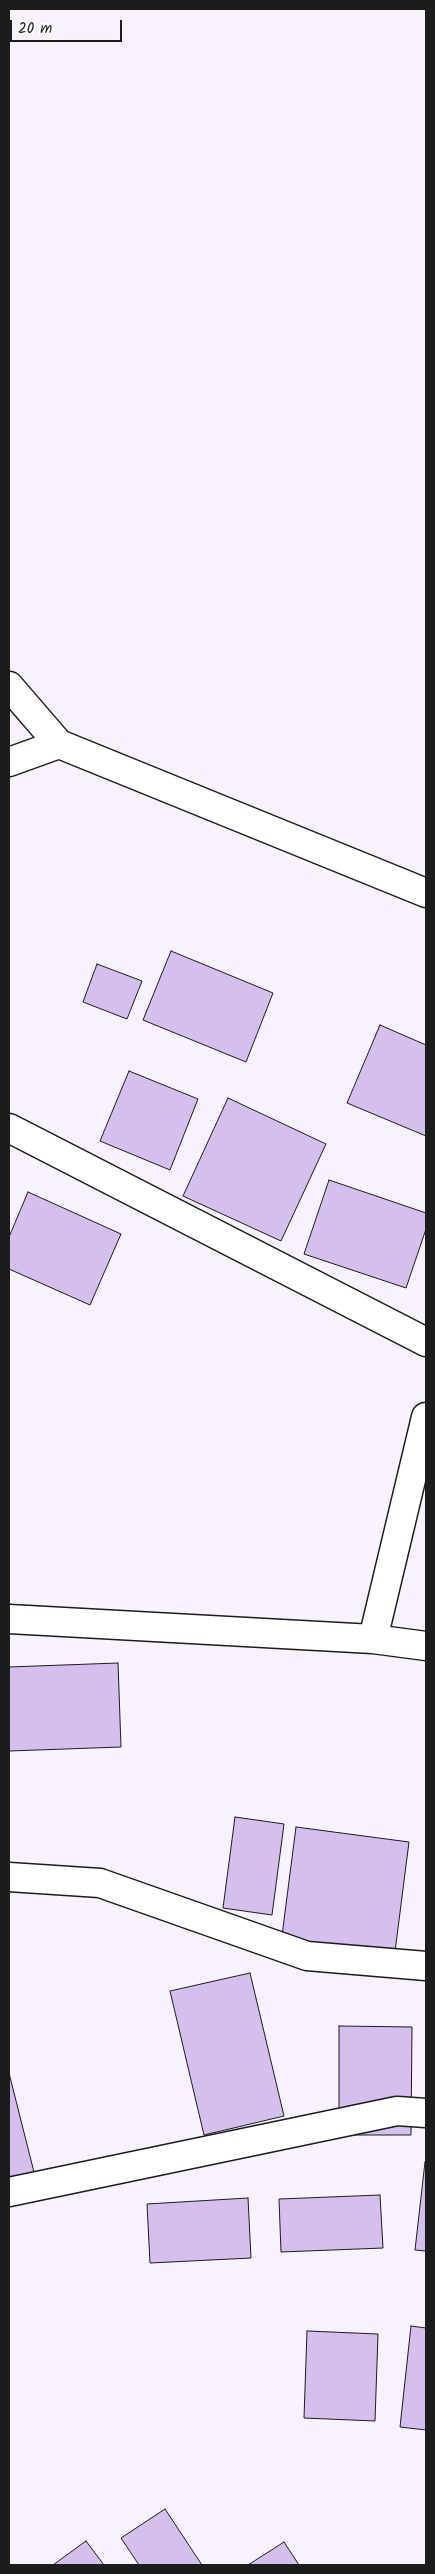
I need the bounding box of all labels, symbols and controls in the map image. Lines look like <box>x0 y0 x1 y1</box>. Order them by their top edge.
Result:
scale bar <box>12 10 125 42</box>
text: 20 m <box>18 17 52 41</box>

